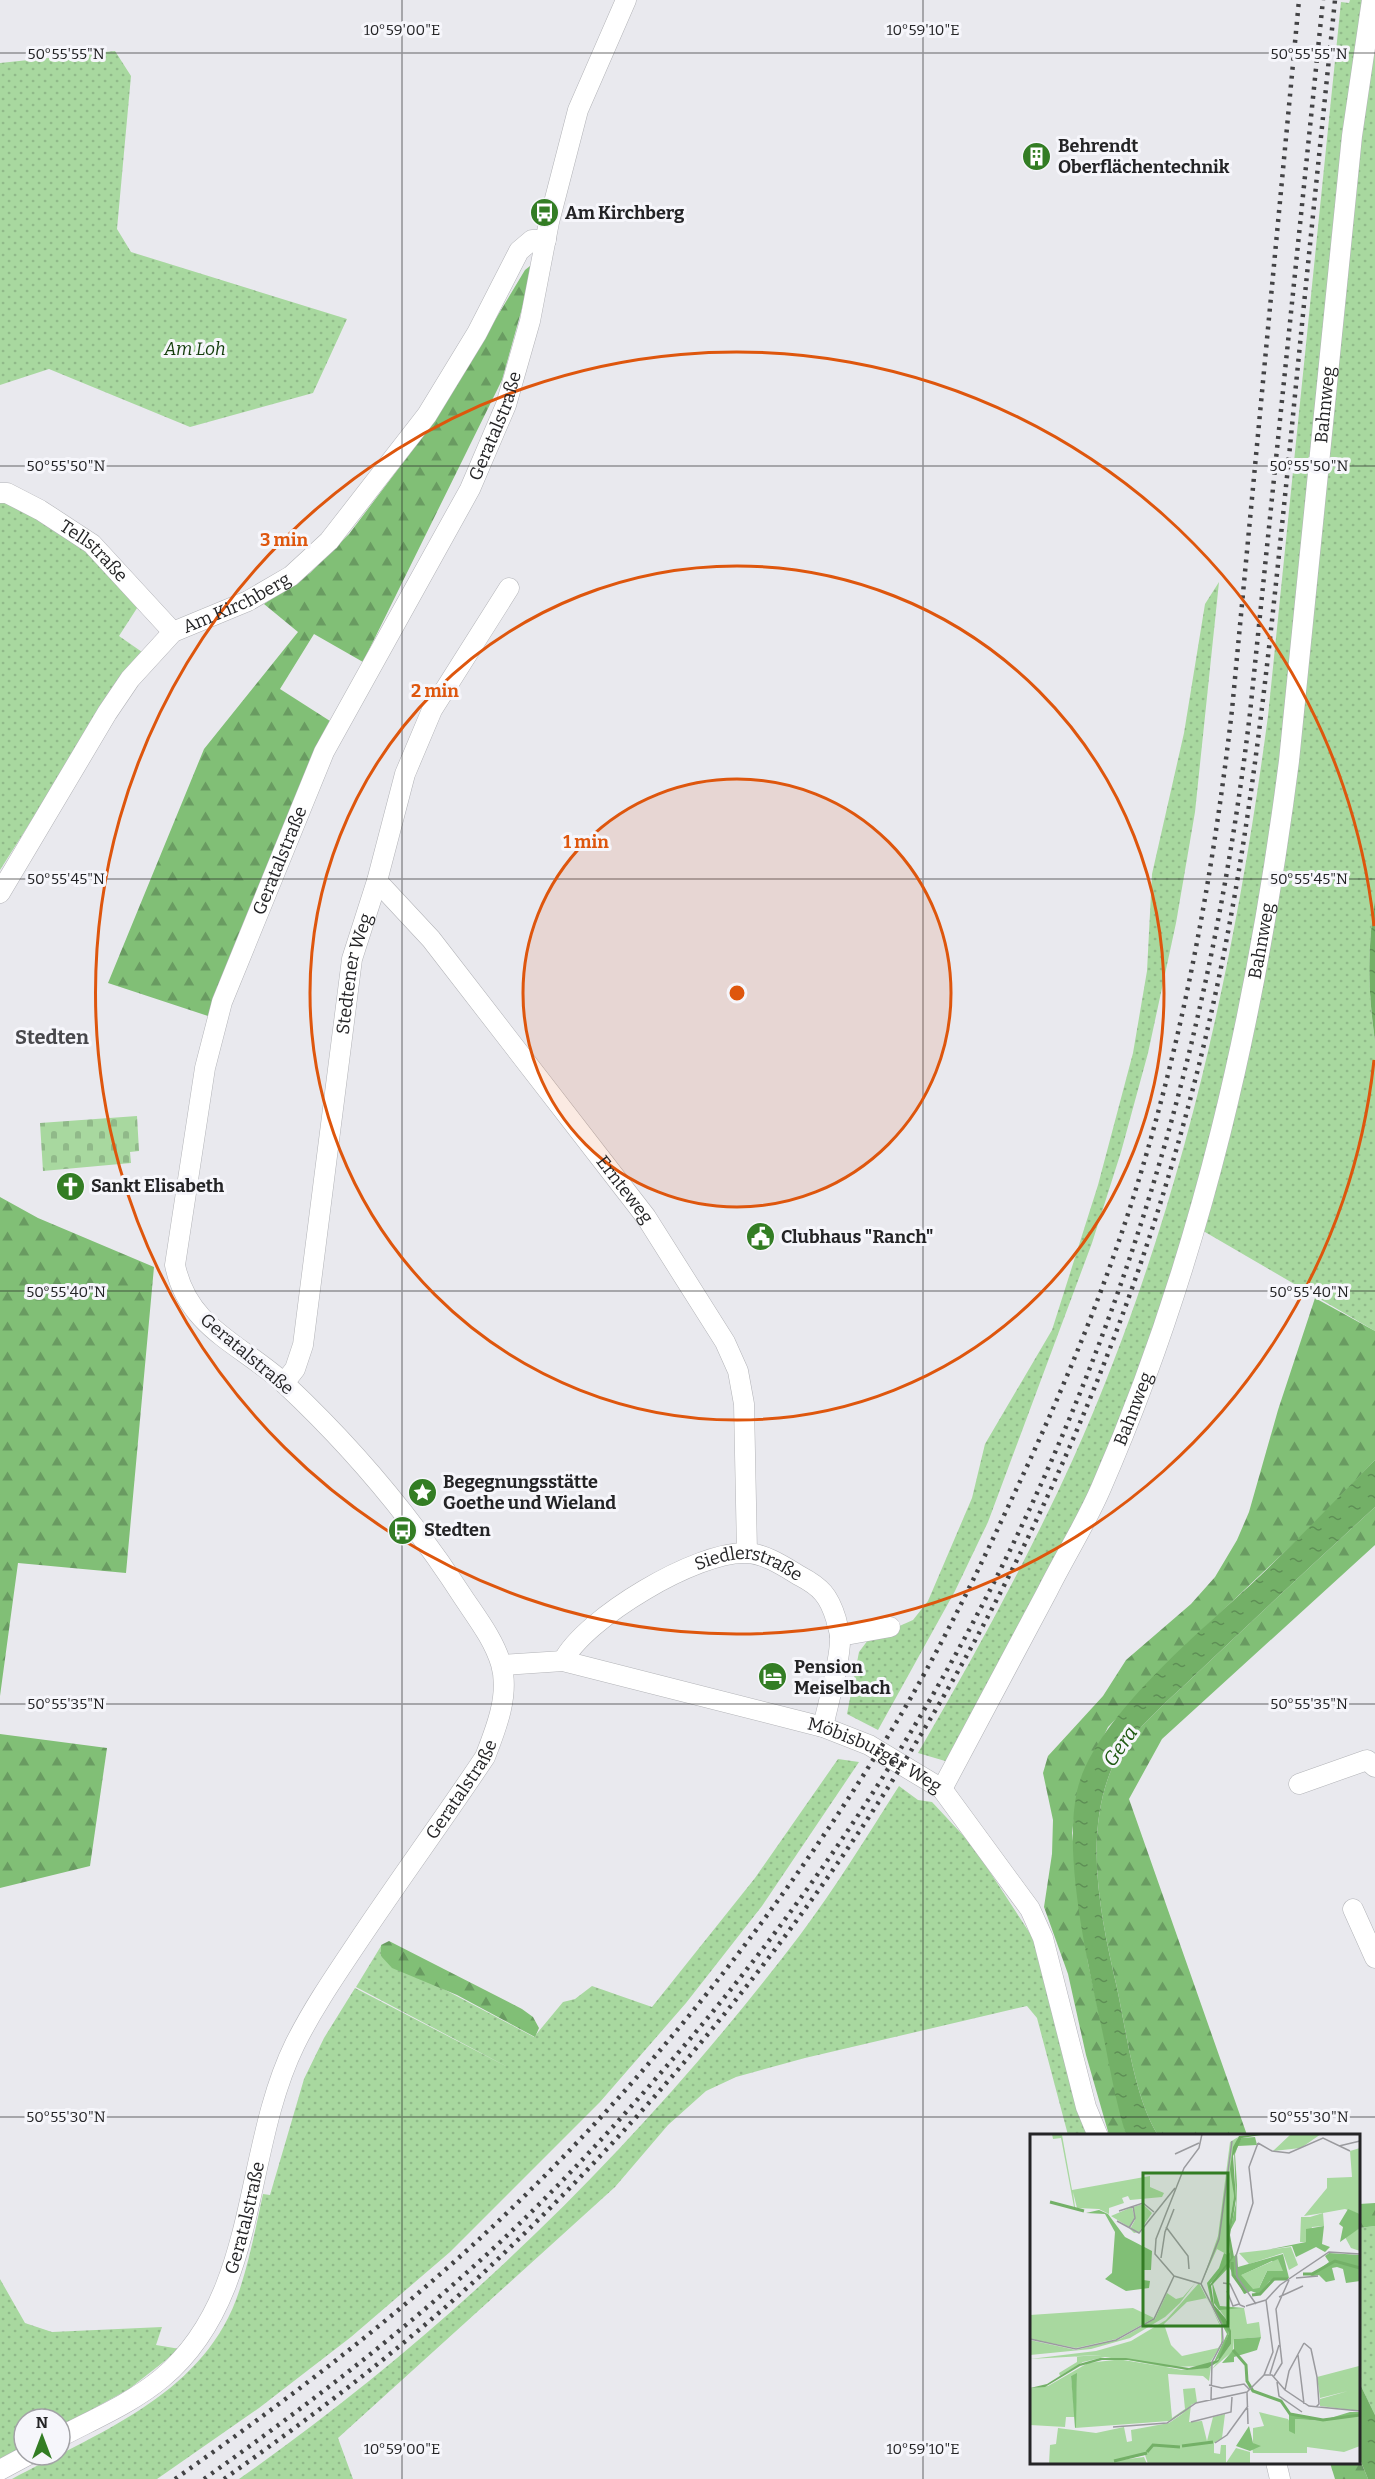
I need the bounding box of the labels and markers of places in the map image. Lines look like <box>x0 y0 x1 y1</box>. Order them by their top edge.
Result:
place label: Behrendt Oberflächentechnik <box>1058 135 1230 178</box>
building icon: Behrendt Oberflächentechnik <box>1021 140 1053 172</box>
bus stop icon: Am Kirchberg <box>528 197 560 229</box>
place label: Am Kirchberg <box>565 202 685 224</box>
centre of rings <box>727 983 747 1003</box>
church icon: Sankt Elisabeth <box>54 1170 86 1202</box>
place label: Sankt Elisabeth <box>91 1175 225 1197</box>
public building icon: Clubhaus "Ranch" <box>744 1221 776 1253</box>
place label: Clubhaus "Ranch" <box>781 1226 933 1248</box>
place label: Begegnungsstätte Goethe und Wieland <box>443 1471 616 1514</box>
place icon: Begegnungsstätte Goethe und Wieland <box>406 1476 438 1508</box>
bus stop icon: Stedten <box>387 1514 419 1546</box>
place label: Stedten <box>424 1519 491 1541</box>
place label: Pension Meiselbach <box>794 1656 891 1699</box>
hotel icon: Pension Meiselbach <box>757 1661 789 1693</box>

